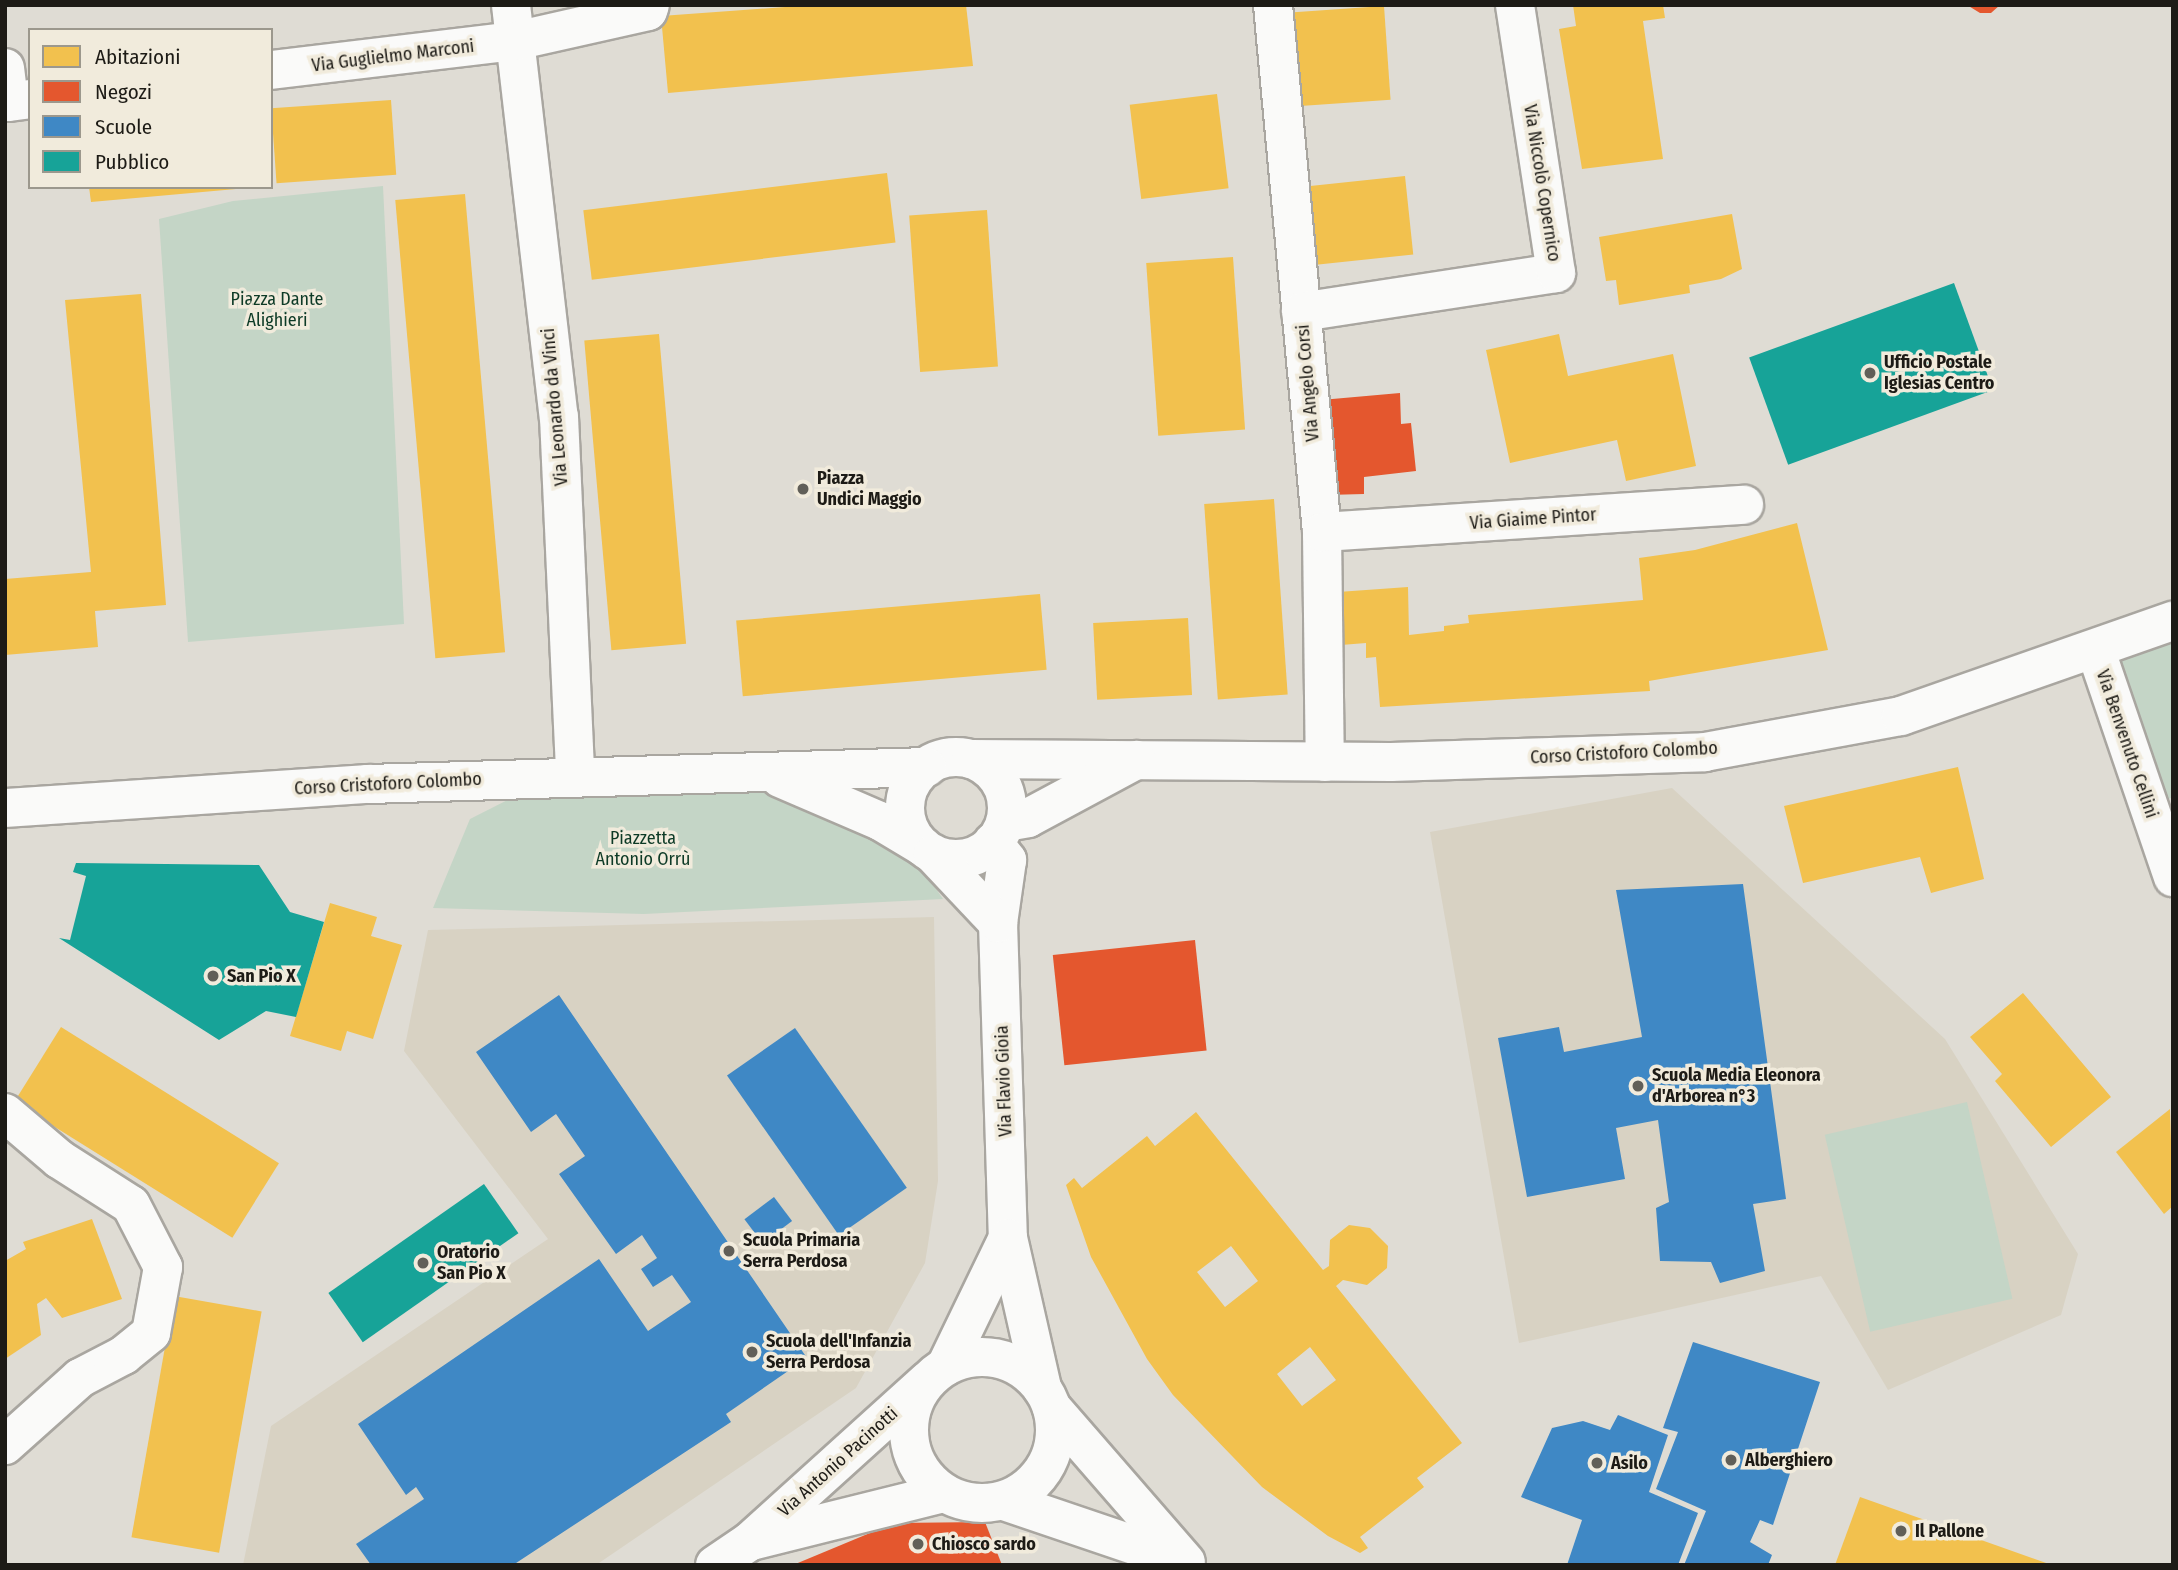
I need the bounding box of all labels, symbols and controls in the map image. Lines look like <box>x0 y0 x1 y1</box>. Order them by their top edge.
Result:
legend <box>28 28 273 189</box>
street label: Via Guglielmo Marconi <box>310 35 476 77</box>
text: Abitazioni <box>95 44 181 70</box>
text: Negozi <box>95 79 152 105</box>
street label: Via Niccolò Copernico <box>1519 103 1565 263</box>
text: Scuole <box>95 114 152 140</box>
text: Pubblico <box>95 149 169 175</box>
park label: Piazza Dante Alighieri <box>231 289 323 332</box>
street label: Via Angelo Corsi <box>1292 323 1324 443</box>
street label: Via Leonardo da Vinci <box>537 327 573 487</box>
place label: Ufficio Postale Iglesias Centro <box>1884 352 1994 394</box>
marker: Ufficio Postale Iglesias Centro <box>1862 365 1878 381</box>
place label: Piazza Undici Maggio <box>817 468 922 510</box>
marker: Piazza Undici Maggio <box>795 481 811 497</box>
street label: Via Giaime Pintor <box>1469 504 1597 534</box>
street label: Via Benvenuto Cellini <box>2091 667 2163 821</box>
street label: Corso Cristoforo Colombo <box>1530 737 1718 769</box>
street label: Corso Cristoforo Colombo <box>294 768 482 800</box>
park label: Piazzetta Antonio Orrù <box>595 828 691 870</box>
place label: San Pio X <box>227 965 296 987</box>
marker: San Pio X <box>205 968 221 984</box>
street label: Via Flavio Gioia <box>991 1025 1017 1137</box>
place label: Scuola Media Eleonora d'Arborea n°3 <box>1652 1065 1821 1108</box>
marker: Scuola Media Eleonora d'Arborea n°3 <box>1630 1078 1646 1094</box>
place label: Scuola Primaria Serra Perdosa <box>743 1230 860 1272</box>
place label: Oratorio San Pio X <box>437 1242 506 1284</box>
marker: Scuola Primaria Serra Perdosa <box>721 1243 737 1259</box>
marker: Oratorio San Pio X <box>415 1255 431 1271</box>
place label: Scuola dell'Infanzia Serra Perdosa <box>766 1331 911 1374</box>
marker: Scuola dell'Infanzia Serra Perdosa <box>744 1344 760 1360</box>
street label: Via Antonio Pacinotti <box>774 1403 902 1521</box>
place label: Alberghiero <box>1745 1449 1833 1471</box>
place label: Asilo <box>1611 1452 1648 1474</box>
marker: Alberghiero <box>1723 1452 1739 1468</box>
marker: Asilo <box>1589 1455 1605 1471</box>
place label: Il Pallone <box>1915 1520 1984 1542</box>
marker: Il Pallone <box>1893 1523 1909 1539</box>
place label: Chiosco sardo <box>932 1533 1036 1555</box>
marker: Chiosco sardo <box>910 1536 926 1552</box>

